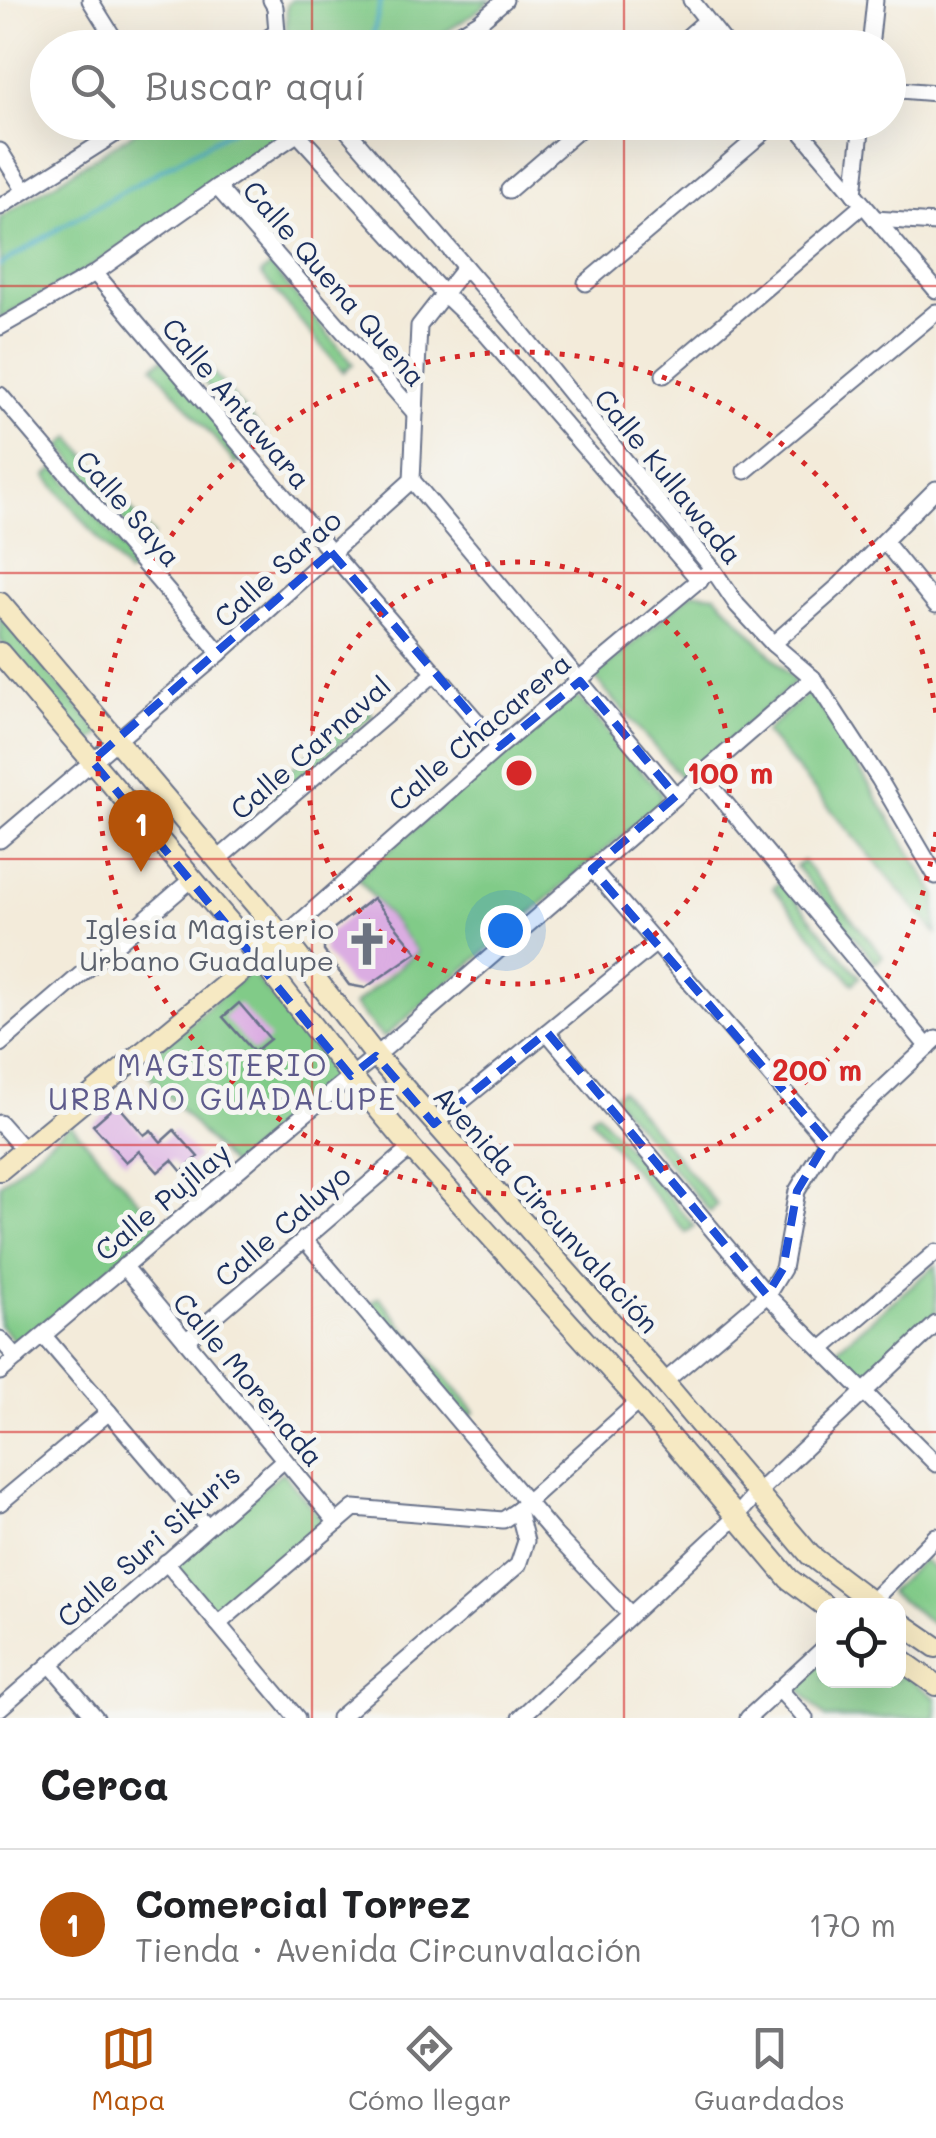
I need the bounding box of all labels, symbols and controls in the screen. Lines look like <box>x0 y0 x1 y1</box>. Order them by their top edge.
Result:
search box <box>30 30 906 140</box>
icon: search <box>65 58 120 113</box>
text: Buscar aquí <box>145 60 366 110</box>
street label: Calle Quena Quena <box>236 172 434 394</box>
street label: Calle Antawara <box>155 310 319 496</box>
street label: Calle Kullawada <box>587 381 751 571</box>
street label: Calle Saya <box>68 442 190 574</box>
street label: Calle Sarao <box>206 501 348 635</box>
street label: Calle Chacarera <box>380 644 578 818</box>
street label: Calle Carnaval <box>222 667 398 827</box>
text: 100 m <box>687 752 773 792</box>
centre of rings <box>501 755 537 791</box>
pin: 1 <box>108 790 174 872</box>
your location <box>480 905 531 956</box>
place label: Iglesia Magisterio Urbano Guadalupe <box>79 910 334 978</box>
church icon: Iglesia Magisterio Urbano Guadalupe <box>343 920 391 968</box>
district label: MAGISTERIO URBANO GUADALUPE <box>48 1044 398 1118</box>
text: 200 m <box>772 1049 862 1089</box>
street label: Avenida Circunvalación <box>426 1078 668 1340</box>
street label: Calle Pujllay <box>87 1134 237 1268</box>
street label: Calle Caluyo <box>206 1156 358 1294</box>
street label: Calle Morenada <box>166 1285 332 1473</box>
street label: Calle Suri Sikuris <box>49 1456 247 1634</box>
map controls <box>816 1598 906 1688</box>
button: locate <box>816 1598 906 1688</box>
text: Cerca <box>40 1756 169 1811</box>
text: Comercial Torrez <box>135 1878 471 1928</box>
text: 1 <box>65 1903 80 1945</box>
text: 170 m <box>808 1903 896 1945</box>
text: Tienda · Avenida Circunvalación <box>135 1928 641 1970</box>
tab: Mapa <box>91 2021 166 2117</box>
tab: Cómo llegar <box>348 2021 512 2117</box>
tab: Guardados <box>694 2021 845 2117</box>

